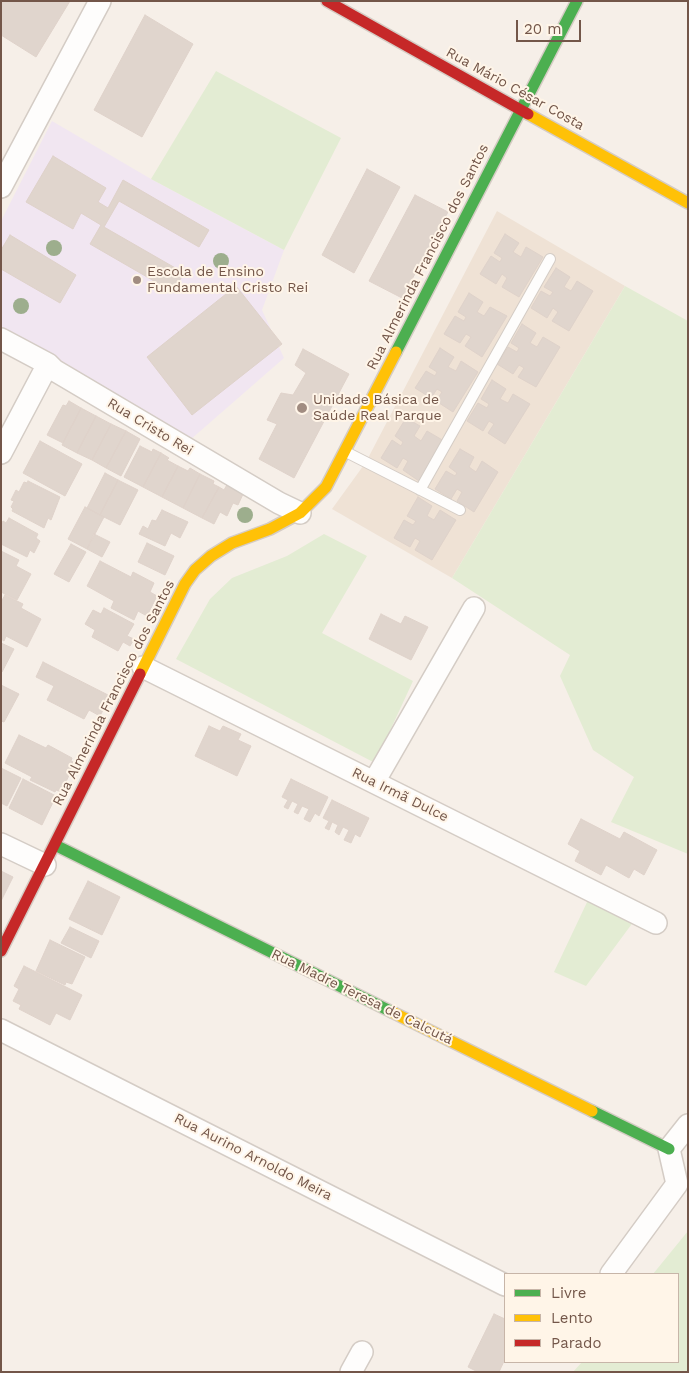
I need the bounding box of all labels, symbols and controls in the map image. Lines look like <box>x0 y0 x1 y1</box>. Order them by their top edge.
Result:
scale bar <box>519 10 584 42</box>
text: 20 m <box>524 20 562 38</box>
street label: Rua Mário César Costa <box>443 44 587 134</box>
street label: Rua Almerinda Francisco dos Santos <box>363 141 493 373</box>
place label: Escola de Ensino Fundamental Cristo Rei <box>147 264 308 296</box>
marker: Escola de Ensino Fundamental Cristo Rei <box>131 274 143 286</box>
place label: Unidade Básica de Saúde Real Parque <box>313 392 442 424</box>
street label: Rua Cristo Rei <box>104 395 196 459</box>
marker: Unidade Básica de Saúde Real Parque <box>295 401 309 415</box>
street label: Rua Almerinda Francisco dos Santos <box>49 577 179 809</box>
street label: Rua Irmã Dulce <box>349 764 451 826</box>
street label: Rua Madre Teresa de Calcutá <box>269 946 455 1048</box>
street label: Rua Aurino Arnoldo Meira <box>171 1110 335 1204</box>
legend <box>504 1273 679 1363</box>
text: Livre <box>551 1284 586 1302</box>
text: Lento <box>551 1309 593 1327</box>
text: Parado <box>551 1334 601 1352</box>

